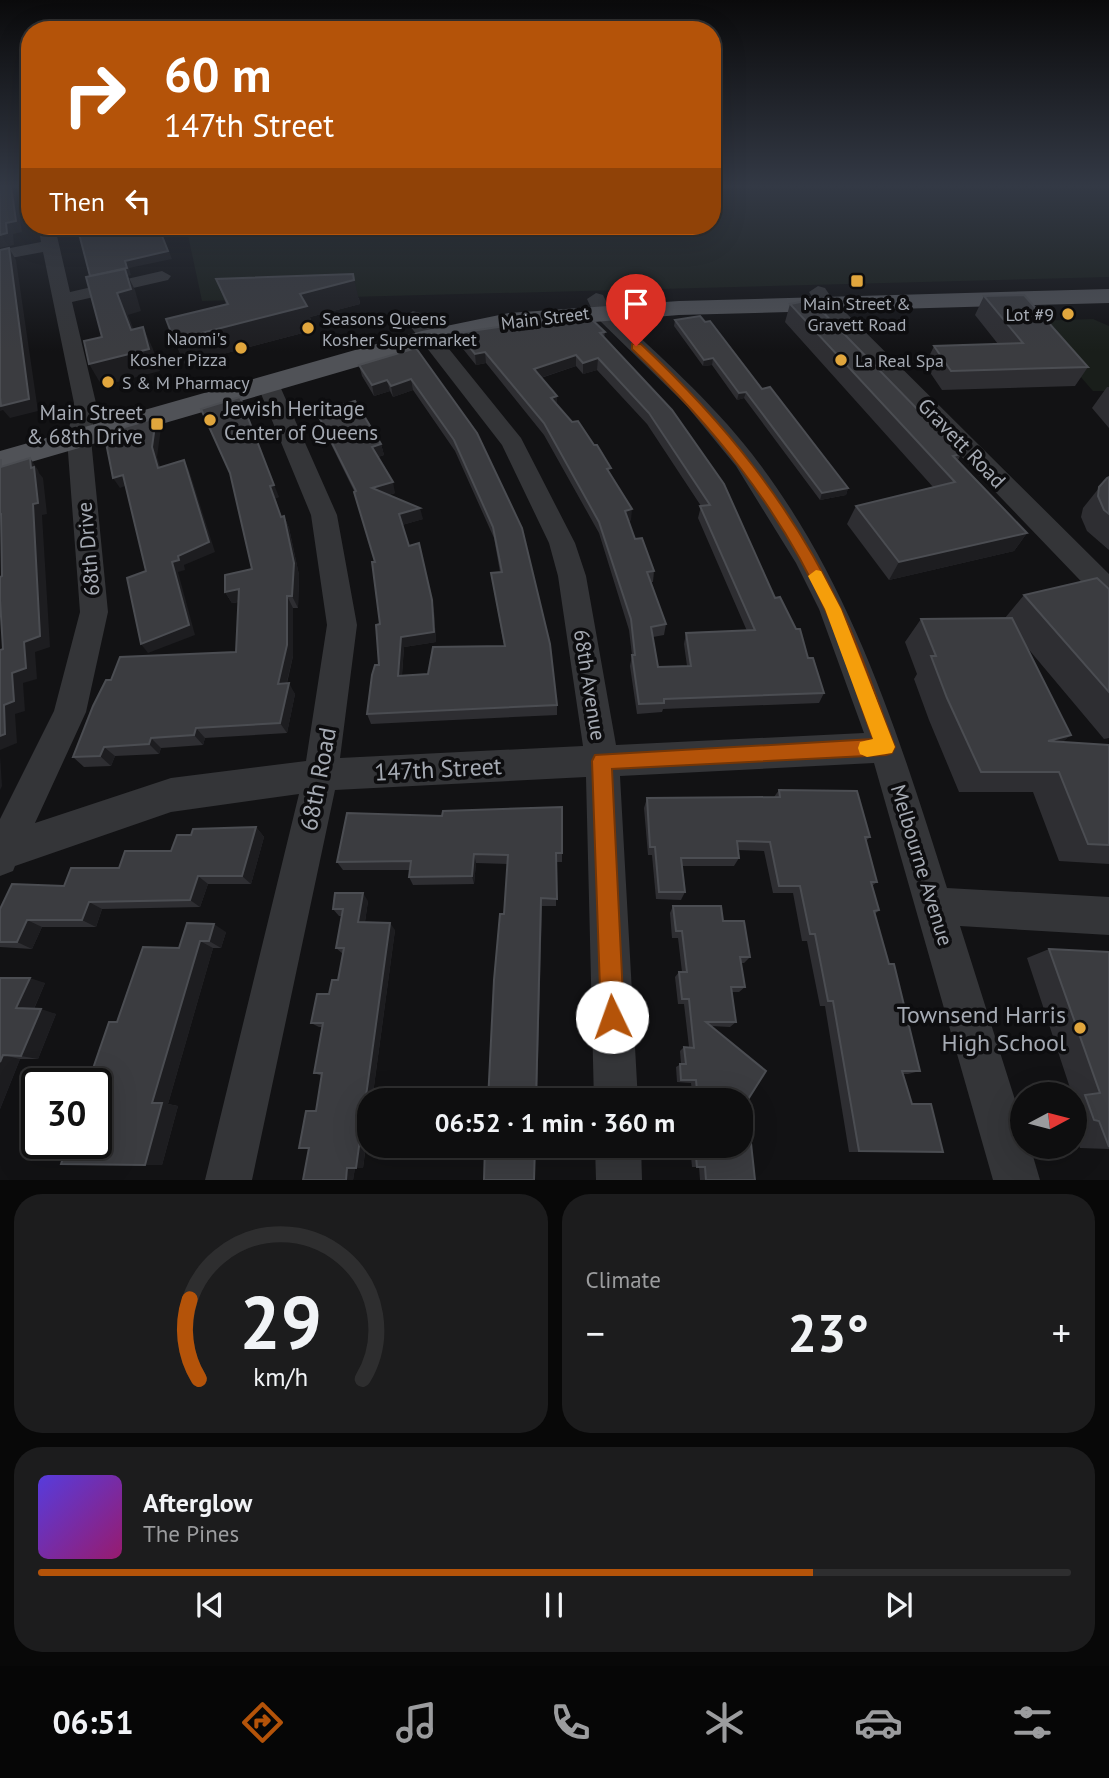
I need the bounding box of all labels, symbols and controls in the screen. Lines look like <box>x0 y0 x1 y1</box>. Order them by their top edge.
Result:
text: 60 m <box>164 42 271 106</box>
icon: right <box>49 49 140 140</box>
text: 147th Street <box>164 104 334 146</box>
icon: left <box>119 182 157 220</box>
text: Then <box>49 185 105 218</box>
marker: Main Street & Gravett Road <box>849 273 865 289</box>
pin <box>606 274 666 346</box>
icon: arrive <box>617 285 655 323</box>
place label: Main Street & Gravett Road <box>803 292 911 336</box>
street label: Main Street <box>500 301 590 335</box>
place label: Lot #9 <box>1006 303 1054 326</box>
marker: Lot #9 <box>1060 306 1076 322</box>
place label: Seasons Queens Kosher Supermarket <box>322 307 477 351</box>
marker: Seasons Queens Kosher Supermarket <box>300 320 316 336</box>
place label: Naomi's Kosher Pizza <box>130 327 227 371</box>
marker: Naomi's Kosher Pizza <box>233 340 249 356</box>
place label: La Real Spa <box>855 349 944 372</box>
marker: La Real Spa <box>833 352 849 368</box>
place label: S & M Pharmacy <box>122 371 250 394</box>
marker: S & M Pharmacy <box>100 374 116 390</box>
street label: Gravett Road <box>912 392 1012 494</box>
place label: Jewish Heritage Center of Queens <box>223 395 378 446</box>
place label: Main Street & 68th Drive <box>26 399 143 450</box>
marker: Jewish Heritage Center of Queens <box>202 412 218 428</box>
marker: Main Street & 68th Drive <box>149 416 165 432</box>
street label: 68th Drive <box>70 501 106 597</box>
street label: 68th Avenue <box>568 628 612 742</box>
street label: 68th Road <box>293 725 343 833</box>
street label: 147th Street <box>373 750 503 788</box>
street label: Melbourne Avenue <box>885 781 959 949</box>
position arrow <box>575 980 649 1054</box>
place label: Townsend Harris High School <box>897 999 1066 1058</box>
marker: Townsend Harris High School <box>1072 1020 1088 1036</box>
speed limit sign: 30 <box>21 1068 112 1159</box>
north arrow <box>1010 1082 1087 1158</box>
map controls <box>1010 1082 1087 1159</box>
text: 06:52 · 1 min · 360 m <box>435 1106 675 1139</box>
text: Climate <box>586 1265 661 1294</box>
text: 29 <box>239 1276 322 1370</box>
text: 23° <box>787 1299 869 1366</box>
text: − <box>586 1308 605 1357</box>
text: + <box>1052 1308 1071 1357</box>
text: km/h <box>253 1361 308 1393</box>
text: Afterglow <box>143 1486 252 1519</box>
text: The Pines <box>143 1519 239 1548</box>
icon: previous <box>191 1586 229 1624</box>
icon: pause <box>535 1586 573 1624</box>
icon: next <box>880 1586 918 1624</box>
icon: directions <box>238 1698 287 1747</box>
icon: music <box>392 1698 441 1747</box>
icon: phone <box>546 1698 595 1747</box>
icon: climate <box>700 1698 749 1747</box>
icon: car <box>854 1698 903 1747</box>
icon: filters <box>1008 1698 1057 1747</box>
text: 06:51 <box>52 1701 134 1743</box>

